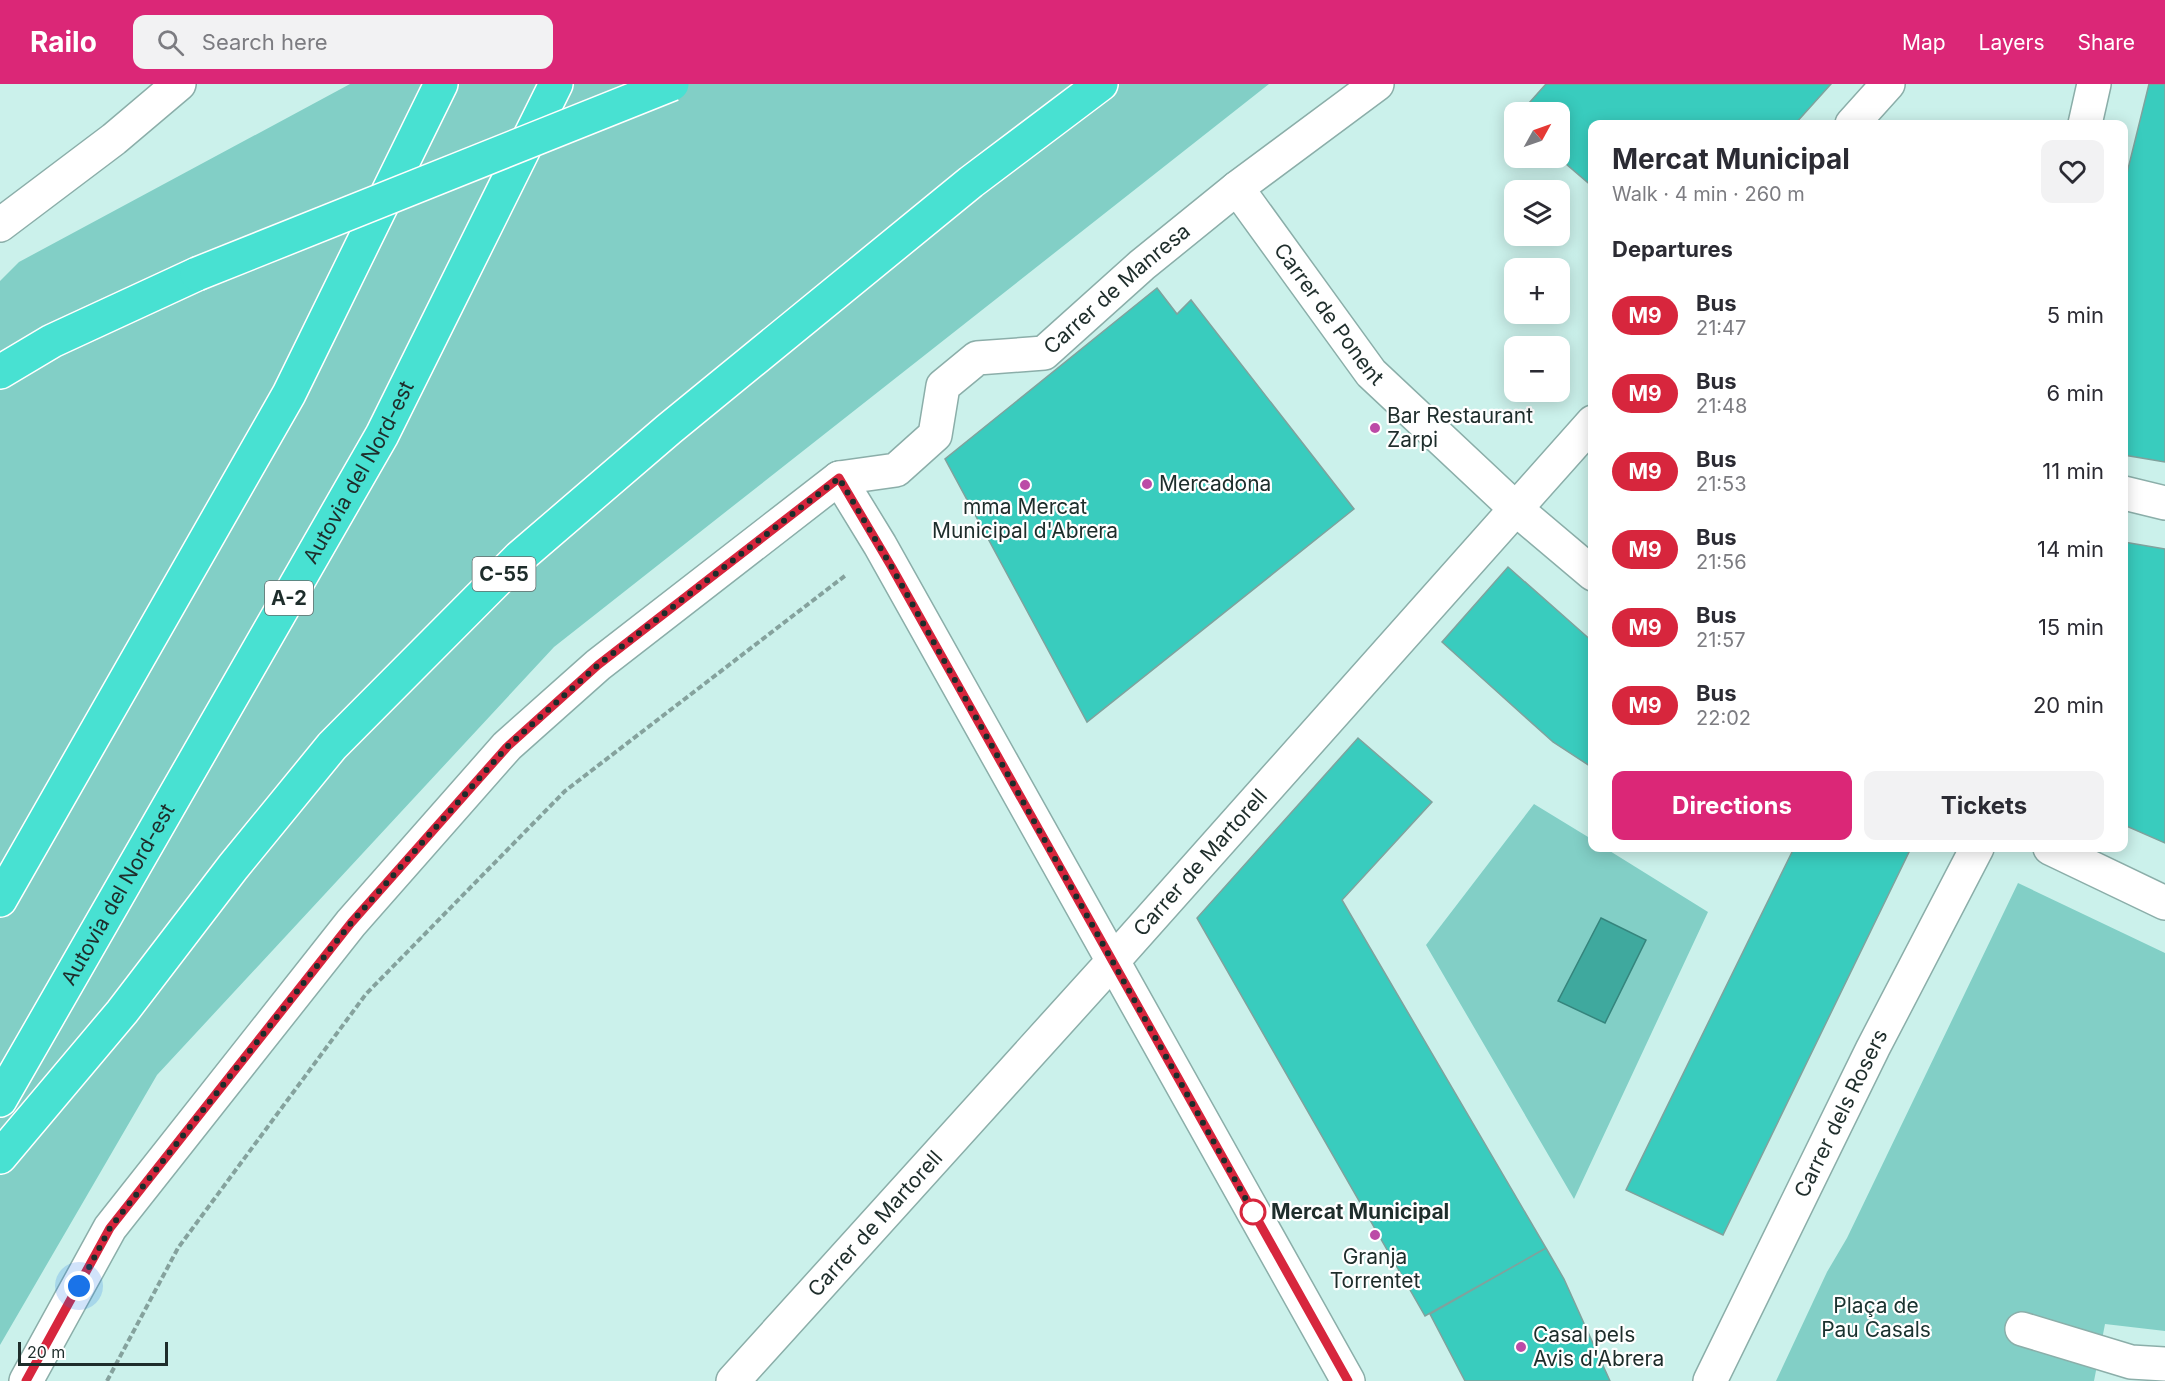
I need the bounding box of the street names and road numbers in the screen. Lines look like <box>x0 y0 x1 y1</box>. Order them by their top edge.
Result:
street label: Carrer de Manresa <box>1038 218 1195 359</box>
street label: Carrer de Ponent <box>1269 238 1389 390</box>
street label: Autovia del Nord-est <box>298 377 419 568</box>
road number: C-55 <box>472 557 536 591</box>
road number: A-2 <box>265 581 313 615</box>
street label: Carrer de Martorell <box>1128 784 1272 941</box>
street label: Autovia del Nord-est <box>56 799 180 989</box>
street label: Carrer dels Rosers <box>1789 1025 1893 1201</box>
street label: Carrer de Martorell <box>802 1145 947 1302</box>

